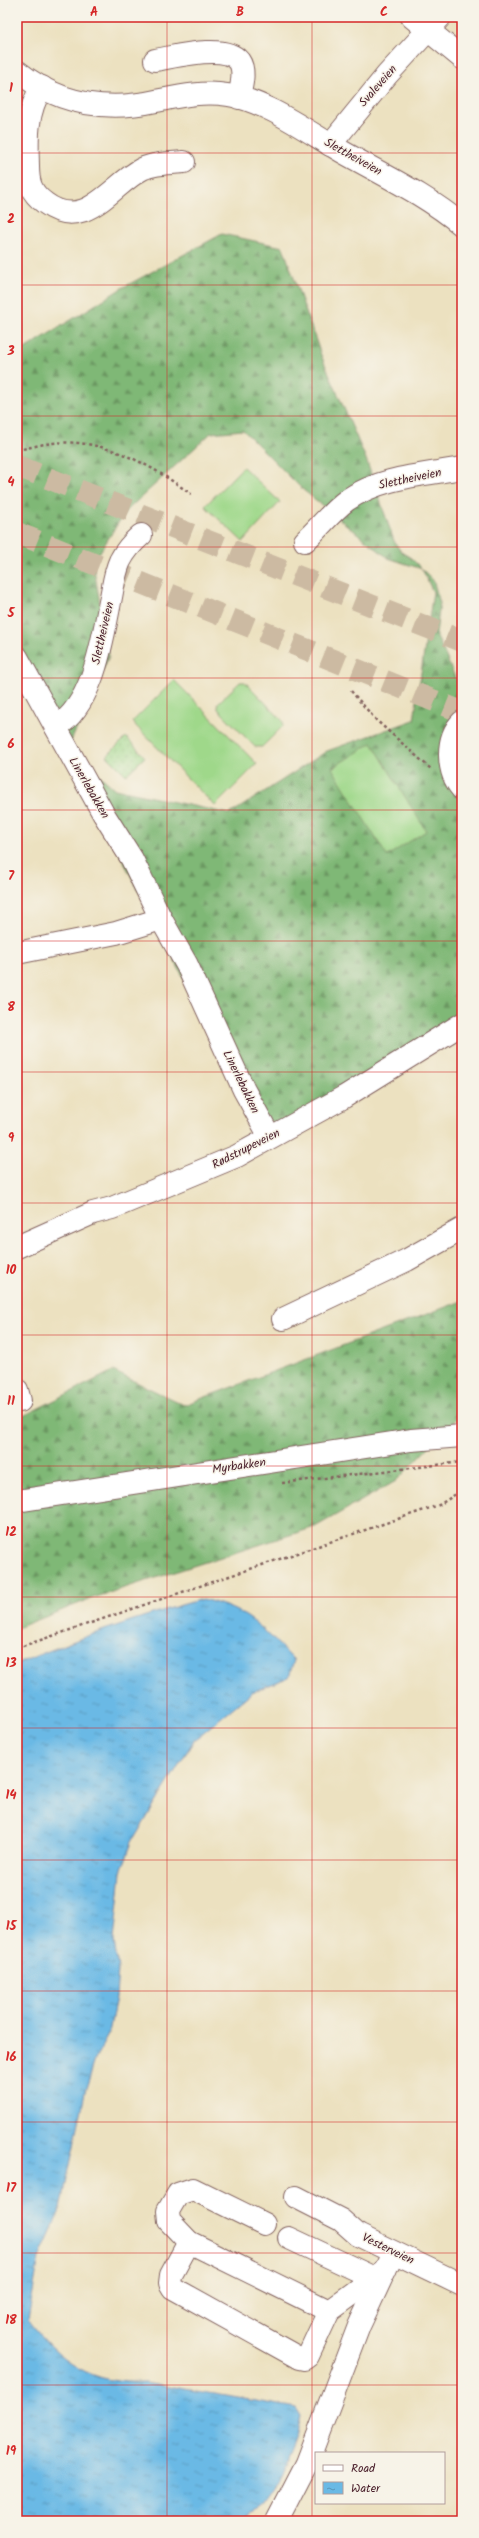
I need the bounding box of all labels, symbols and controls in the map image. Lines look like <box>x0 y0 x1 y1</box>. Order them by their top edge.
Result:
text: A <box>90 2 98 23</box>
text: B <box>236 2 244 23</box>
text: C <box>380 2 388 23</box>
street label: Svaleveien <box>354 61 402 111</box>
text: 1 <box>9 78 13 99</box>
street label: Slettheiveien <box>320 133 386 181</box>
text: 2 <box>7 209 15 230</box>
text: 3 <box>6 341 15 362</box>
street label: Slettheiveien <box>377 463 443 495</box>
text: 4 <box>7 472 15 493</box>
street label: Slettheiveien <box>87 600 119 666</box>
text: 5 <box>7 603 16 624</box>
text: 6 <box>7 734 15 755</box>
street label: Linerlebakken <box>64 754 114 822</box>
text: 7 <box>8 866 15 887</box>
text: 8 <box>7 997 15 1018</box>
street label: Linerlebakken <box>217 1047 265 1117</box>
street label: Rødstrupeveien <box>209 1124 283 1174</box>
text: 9 <box>8 1128 15 1149</box>
text: 10 <box>6 1260 17 1281</box>
text: 11 <box>7 1391 15 1412</box>
street label: Myrbakken <box>211 1453 267 1479</box>
text: 12 <box>5 1522 17 1543</box>
text: 13 <box>5 1653 17 1674</box>
text: 14 <box>5 1785 17 1806</box>
text: 15 <box>6 1916 18 1937</box>
text: 16 <box>6 2047 16 2068</box>
text: 17 <box>6 2178 17 2199</box>
street label: Vesterveien <box>359 2228 417 2270</box>
text: 18 <box>5 2310 17 2331</box>
text: 19 <box>6 2441 17 2462</box>
legend <box>315 2452 445 2504</box>
text: Road <box>351 2459 376 2478</box>
text: Water <box>351 2479 381 2498</box>

